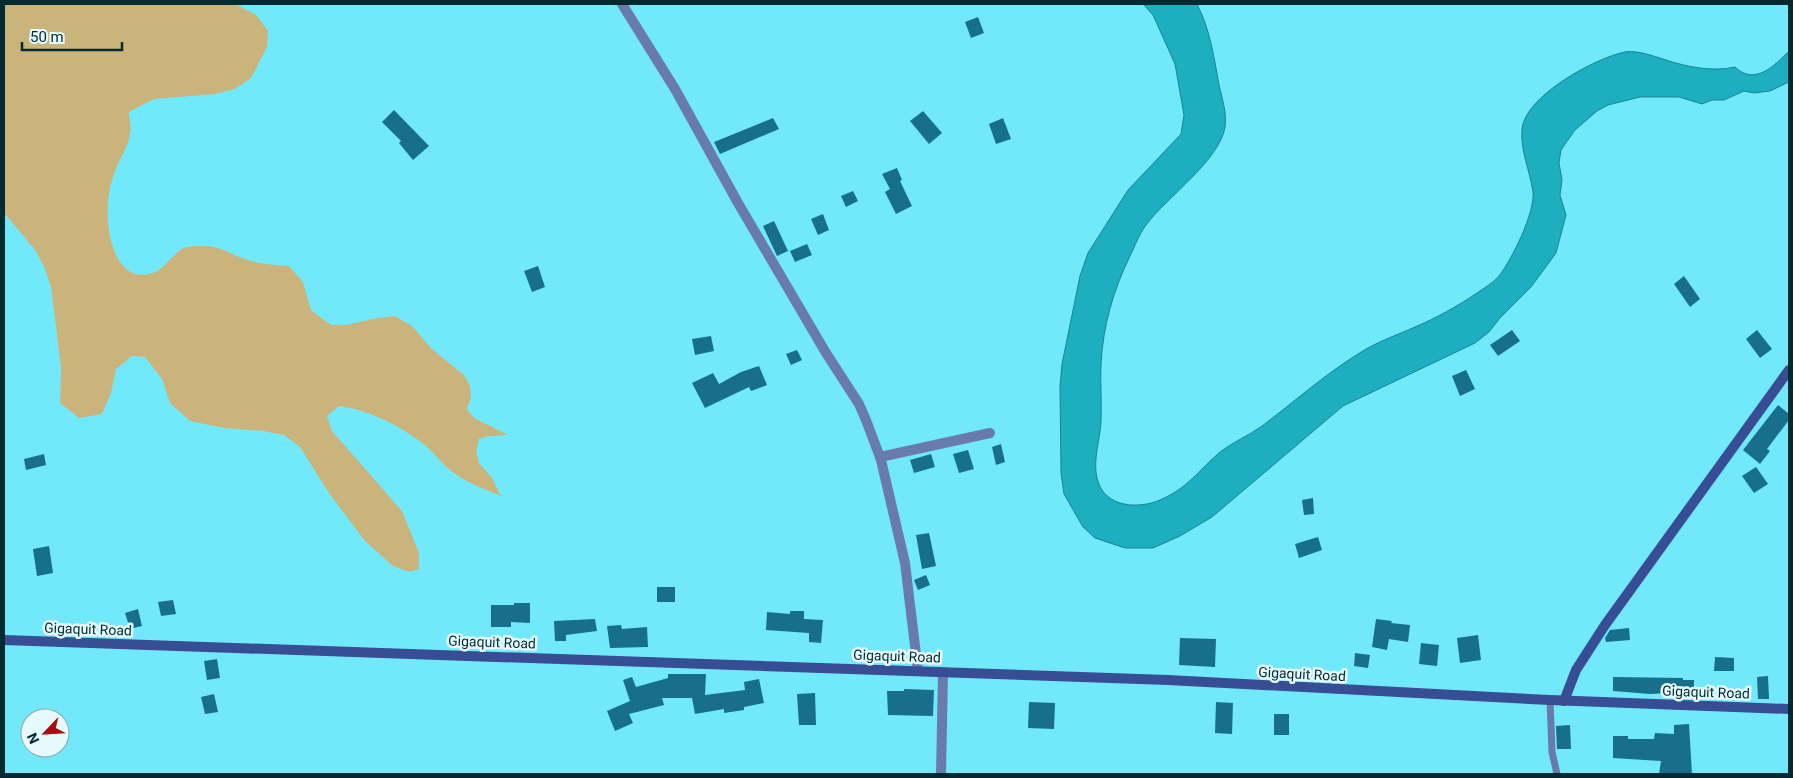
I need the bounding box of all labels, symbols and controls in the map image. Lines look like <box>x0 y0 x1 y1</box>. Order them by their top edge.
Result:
scale bar <box>22 20 122 52</box>
text: 50 m <box>30 28 64 46</box>
street label: Gigaquit Road <box>44 619 132 639</box>
street label: Gigaquit Road <box>448 632 536 652</box>
street label: Gigaquit Road <box>853 646 941 666</box>
street label: Gigaquit Road <box>1258 664 1346 684</box>
street label: Gigaquit Road <box>1662 682 1750 702</box>
north arrow <box>20 708 70 758</box>
text: N <box>24 731 43 746</box>

